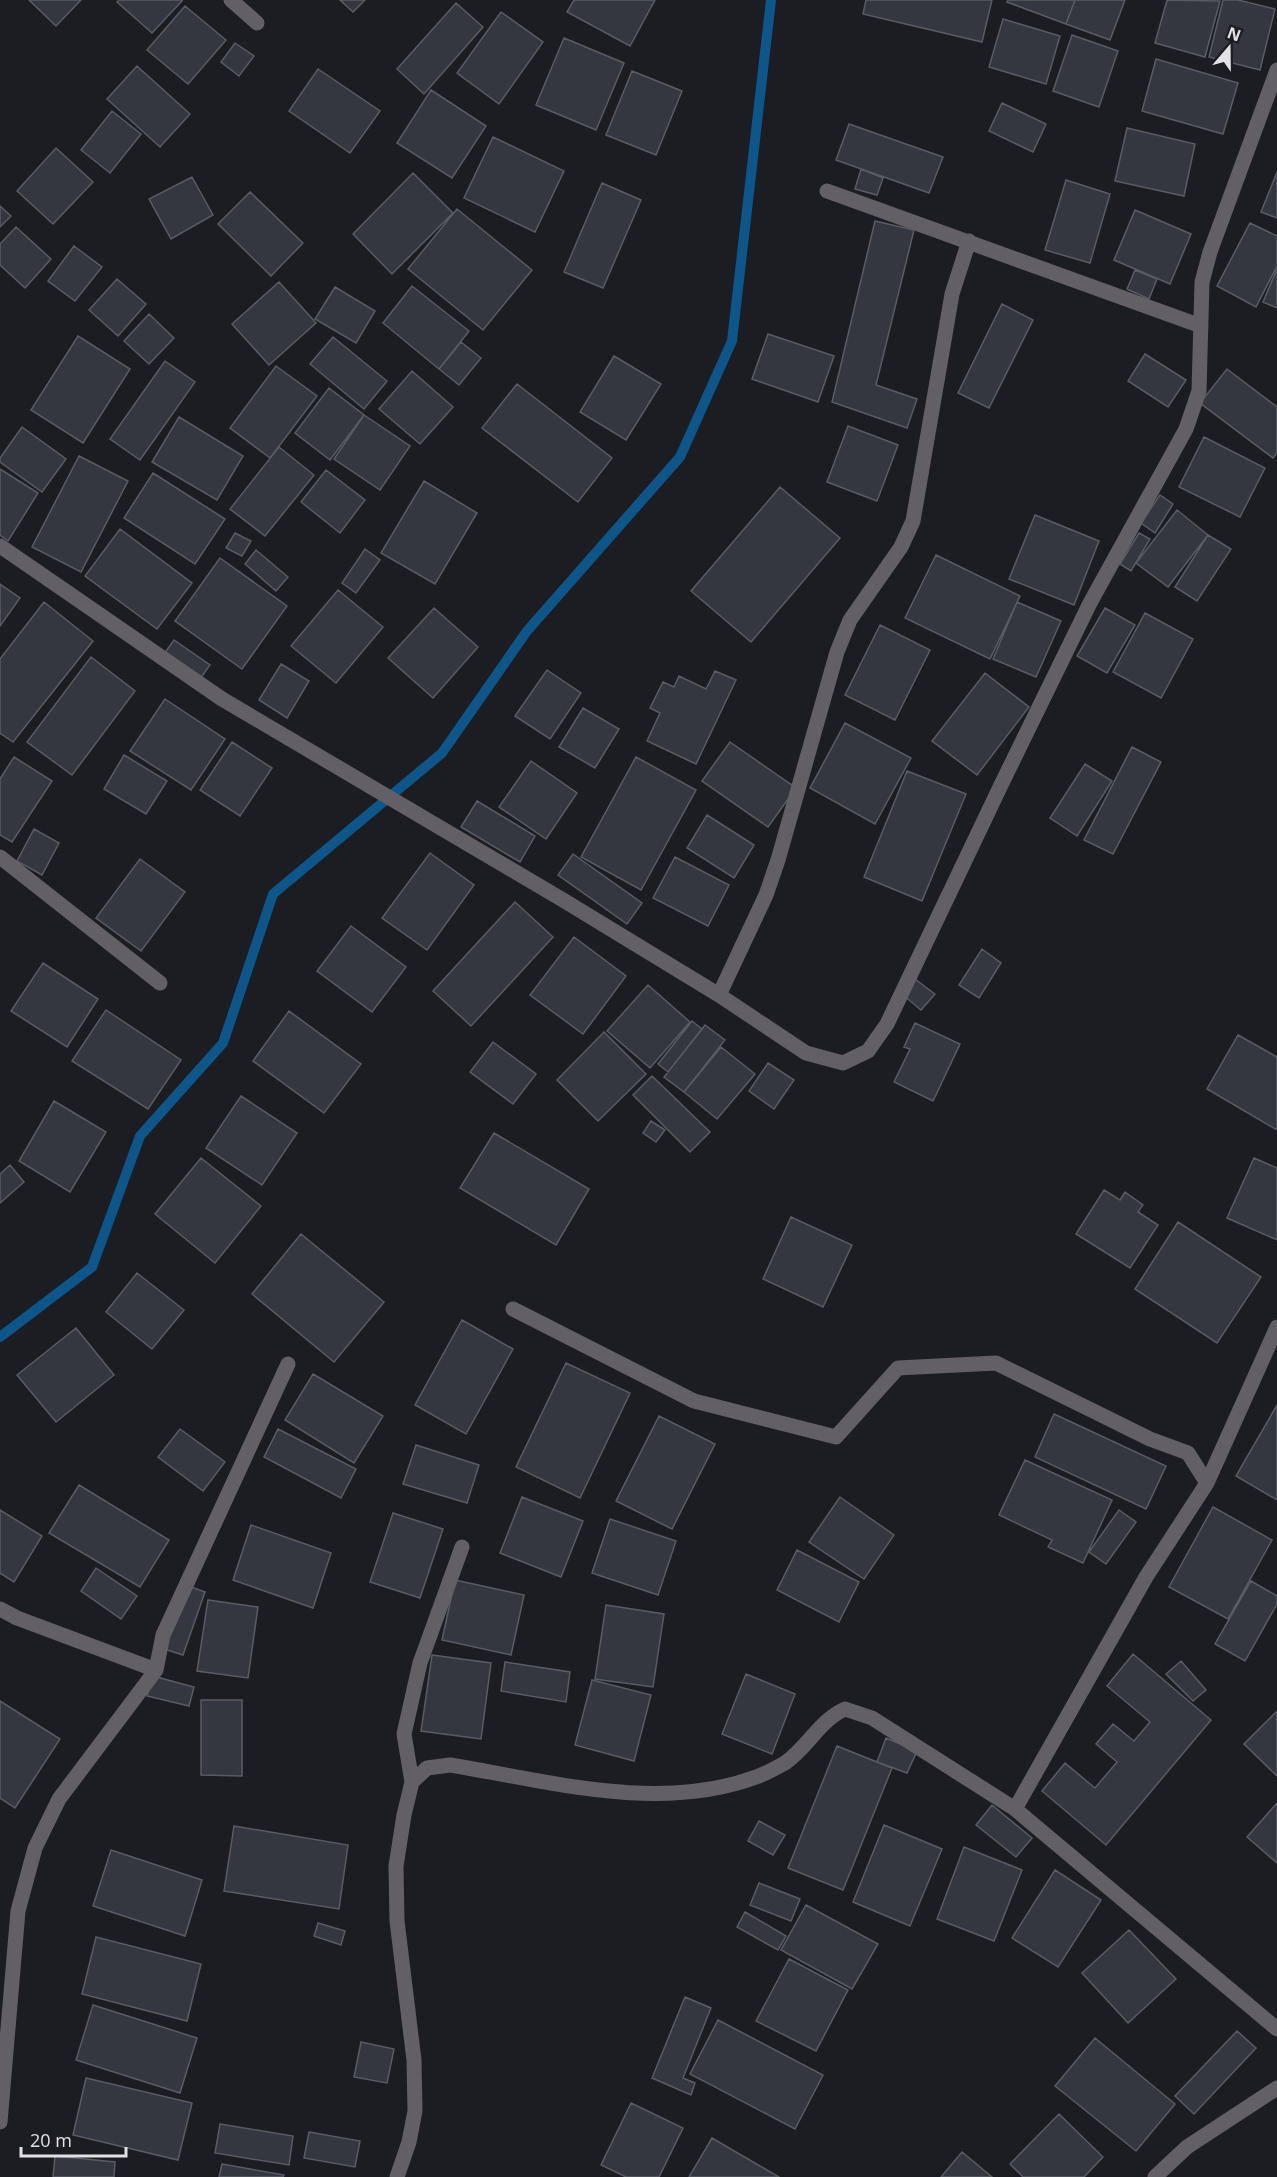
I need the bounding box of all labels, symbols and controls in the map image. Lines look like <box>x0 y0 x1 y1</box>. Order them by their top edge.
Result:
north arrow <box>1199 18 1259 78</box>
text: N <box>1224 21 1244 46</box>
scale bar <box>21 2120 126 2158</box>
text: 20 m <box>30 2128 72 2152</box>

